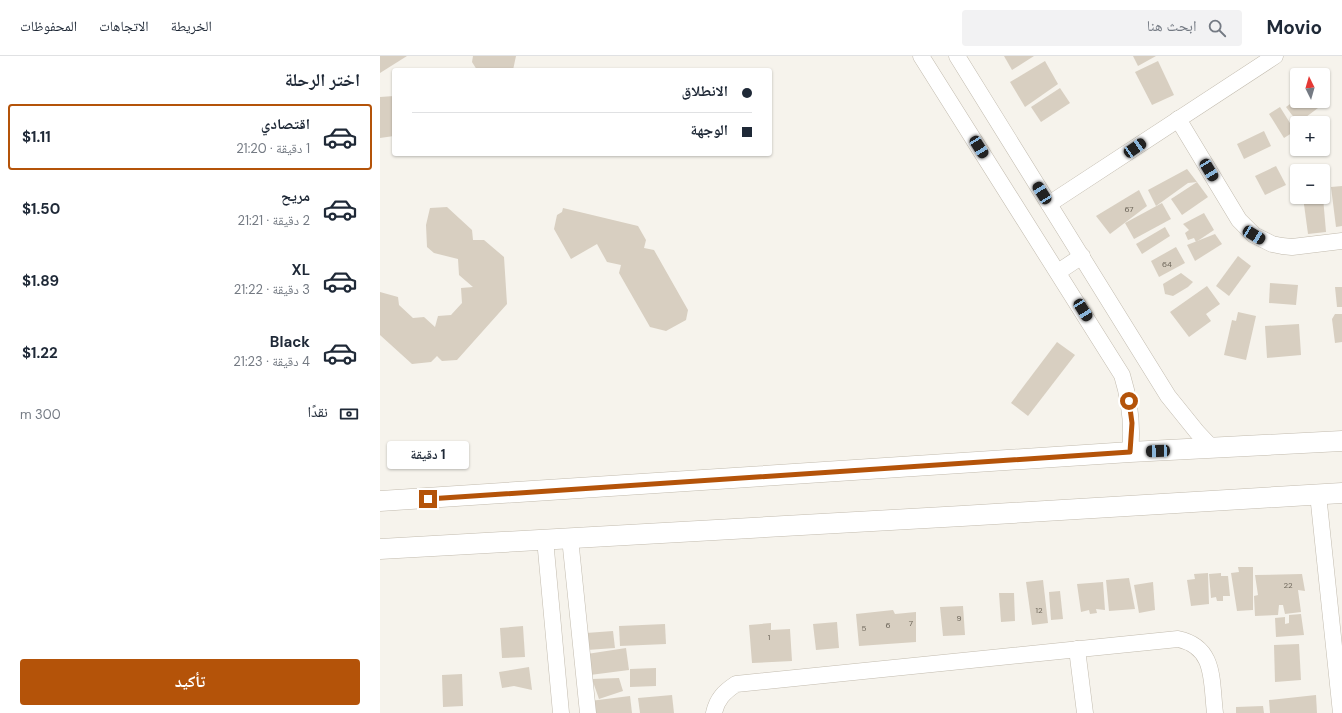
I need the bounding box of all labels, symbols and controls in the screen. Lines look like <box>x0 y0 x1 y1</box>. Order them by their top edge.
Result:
search box <box>962 10 1242 46</box>
text: Movio <box>1266 15 1322 40</box>
text: ابحث هنا <box>1147 16 1196 36</box>
text: المحفوظات <box>20 17 77 35</box>
text: الاتجاهات <box>99 17 149 35</box>
text: الخريطة <box>171 17 212 35</box>
icon: search <box>1206 17 1228 39</box>
text: اختر الرحلة <box>285 68 360 92</box>
north arrow <box>1290 68 1330 108</box>
map controls <box>1290 68 1330 204</box>
text: الانطلاق <box>682 81 728 101</box>
text: اقتصادي <box>261 114 310 134</box>
button: + <box>1290 116 1330 156</box>
icon: car <box>322 119 358 155</box>
text: الوجهة <box>690 120 728 140</box>
text: $1.11 <box>22 127 51 147</box>
car <box>968 134 990 160</box>
car <box>1122 136 1148 160</box>
text: 1 دقيقة · 21:20 <box>236 140 310 157</box>
car <box>1198 157 1220 183</box>
button: − <box>1290 164 1330 204</box>
car <box>1031 180 1053 206</box>
text: مريح <box>281 186 310 206</box>
icon: car <box>322 191 358 227</box>
text: $1.50 <box>22 199 60 219</box>
house number: 67 <box>1124 204 1134 214</box>
text: 2 دقيقة · 21:21 <box>237 212 310 229</box>
car <box>1241 224 1267 246</box>
house number: 64 <box>1162 259 1172 269</box>
text: XL <box>292 260 310 280</box>
icon: car <box>322 263 358 299</box>
text: $1.89 <box>22 271 59 291</box>
text: 3 دقيقة · 21:22 <box>234 281 310 298</box>
car <box>1072 297 1094 323</box>
text: Black <box>270 332 310 352</box>
icon: car <box>322 335 358 371</box>
text: $1.22 <box>22 343 58 363</box>
text: 4 دقيقة · 21:23 <box>233 353 310 370</box>
route start <box>1120 392 1138 410</box>
text: نقدًا <box>307 402 328 422</box>
icon: cash <box>338 403 360 425</box>
text: 300 m <box>20 406 61 423</box>
callout: 1 دقيقة <box>387 441 469 469</box>
car <box>1146 445 1170 457</box>
text: 1 دقيقة <box>410 446 446 463</box>
route end <box>419 490 437 508</box>
house number: 22 <box>1283 580 1293 590</box>
house number: 12 <box>1035 605 1043 615</box>
house number: 9 <box>956 613 962 623</box>
house number: 7 <box>909 618 913 628</box>
house number: 6 <box>885 620 891 630</box>
house number: 5 <box>862 623 867 633</box>
house number: 1 <box>768 632 770 642</box>
button: تأكيد <box>20 659 360 705</box>

